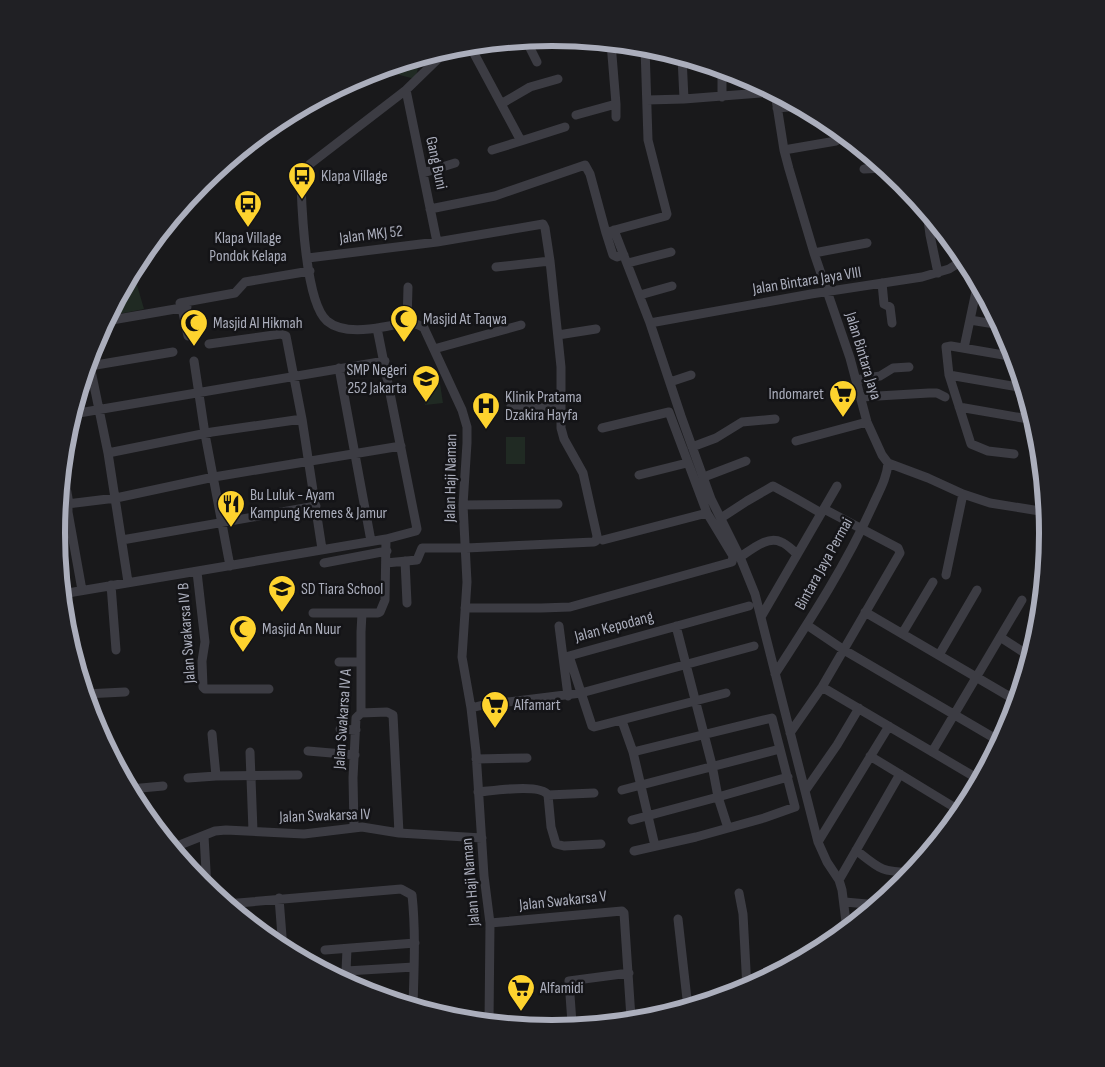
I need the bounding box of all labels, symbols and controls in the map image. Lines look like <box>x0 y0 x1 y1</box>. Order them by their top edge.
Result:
street label: Gang Buni <box>421 135 451 191</box>
bus stop icon: Klapa Village <box>287 161 317 200</box>
place label: Klapa Village <box>321 167 388 186</box>
bus stop icon: Klapa Village Pondok Kelapa <box>233 189 263 228</box>
street label: Jalan MKJ 52 <box>337 222 404 248</box>
place label: Klapa Village Pondok Kelapa <box>209 229 287 266</box>
street label: Jalan Bintara Jaya VIII <box>750 263 863 299</box>
mosque icon: Masjid At Taqwa <box>389 304 419 343</box>
mosque icon: Masjid Al Hikmah <box>179 308 209 347</box>
street label: Jalan Bintara Jaya <box>840 309 885 402</box>
place label: Masjid At Taqwa <box>423 310 507 329</box>
place label: Masjid Al Hikmah <box>213 314 303 333</box>
place label: SMP Negeri 252 Jakarta <box>346 361 407 398</box>
school or university icon: SMP Negeri 252 Jakarta <box>411 364 441 403</box>
supermarket icon: Indomaret <box>828 379 858 418</box>
place label: Indomaret <box>769 385 824 404</box>
place label: Klinik Pratama Dzakira Hayfa <box>505 388 582 425</box>
hospital icon: Klinik Pratama Dzakira Hayfa <box>471 391 501 430</box>
street label: Jalan Haji Naman <box>441 434 461 523</box>
place label: Bu Luluk - Ayam Kampung Kremes & Jamur <box>250 486 388 523</box>
restaurant icon: Bu Luluk - Ayam Kampung Kremes & Jamur <box>216 489 246 528</box>
street label: Bintara Jaya Permai <box>791 515 857 613</box>
school or university icon: SD Tiara School <box>267 574 297 613</box>
place label: SD Tiara School <box>301 580 383 599</box>
street label: Jalan Swakarsa IV B <box>174 582 200 685</box>
street label: Jalan Kepodang <box>572 607 655 647</box>
mosque icon: Masjid An Nuur <box>228 614 258 653</box>
place label: Masjid An Nuur <box>262 620 342 639</box>
street label: Jalan Swakarsa IV A <box>330 668 356 771</box>
supermarket icon: Alfamart <box>480 690 510 729</box>
place label: Alfamart <box>513 696 561 715</box>
street label: Jalan Swakarsa IV <box>278 805 372 827</box>
street label: Jalan Haji Naman <box>458 837 484 928</box>
street label: Jalan Swakarsa V <box>517 887 609 915</box>
supermarket icon: Alfamidi <box>506 973 536 1012</box>
place label: Alfamidi <box>539 979 584 998</box>

